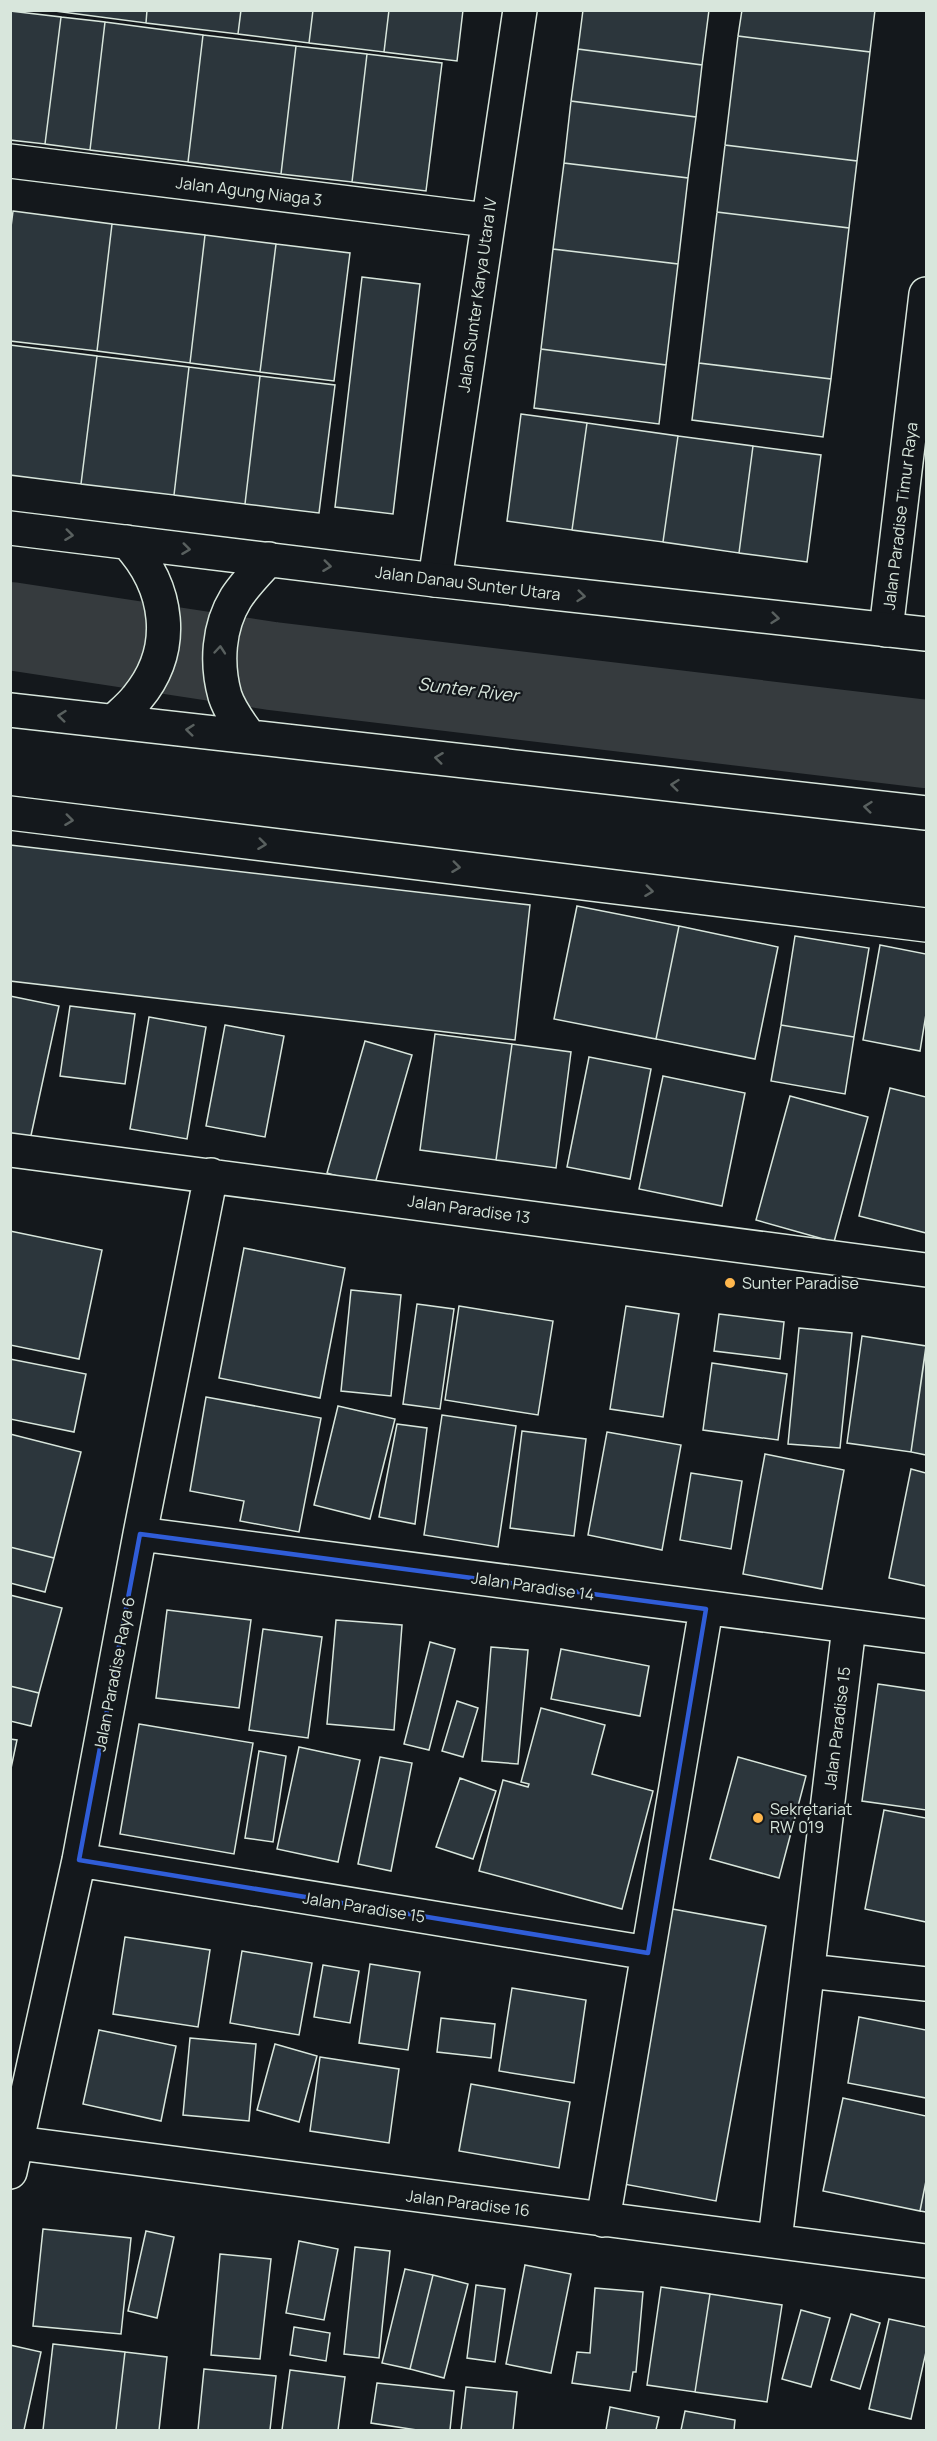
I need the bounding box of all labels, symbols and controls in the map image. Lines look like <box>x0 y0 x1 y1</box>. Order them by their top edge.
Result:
street label: Jalan Agung Niaga 3 <box>175 171 323 211</box>
street label: Jalan Sunter Karya Utara IV <box>452 196 502 394</box>
street label: Jalan Paradise Timur Raya <box>878 421 922 611</box>
one-way arrow <box>64 528 73 540</box>
one-way arrow <box>181 542 190 555</box>
one-way arrow <box>322 560 331 572</box>
street label: Jalan Danau Sunter Utara <box>374 561 562 605</box>
one-way arrow <box>577 589 586 602</box>
one-way arrow <box>770 611 780 624</box>
one-way arrow <box>213 646 226 655</box>
water label: Sunter River <box>416 671 522 707</box>
one-way arrow <box>57 710 67 722</box>
one-way arrow <box>186 724 195 737</box>
one-way arrow <box>434 752 443 765</box>
one-way arrow <box>670 779 679 791</box>
one-way arrow <box>864 801 873 814</box>
one-way arrow <box>64 813 73 826</box>
one-way arrow <box>258 837 267 849</box>
one-way arrow <box>451 861 460 873</box>
one-way arrow <box>645 884 654 897</box>
street label: Jalan Paradise 13 <box>406 1190 532 1228</box>
place label: Sunter Paradise <box>742 1272 859 1294</box>
marker: Sunter Paradise <box>723 1276 737 1290</box>
street label: Jalan Paradise 14 <box>470 1566 596 1606</box>
street label: Jalan Paradise Raya 6 <box>88 1595 140 1753</box>
street label: Jalan Paradise 15 <box>819 1665 855 1791</box>
place label: Sekretariat RW 019 <box>770 1798 852 1838</box>
marker: Sekretariat RW 019 <box>751 1811 765 1825</box>
street label: Jalan Paradise 15 <box>301 1886 427 1928</box>
street label: Jalan Paradise 16 <box>405 2184 531 2222</box>

